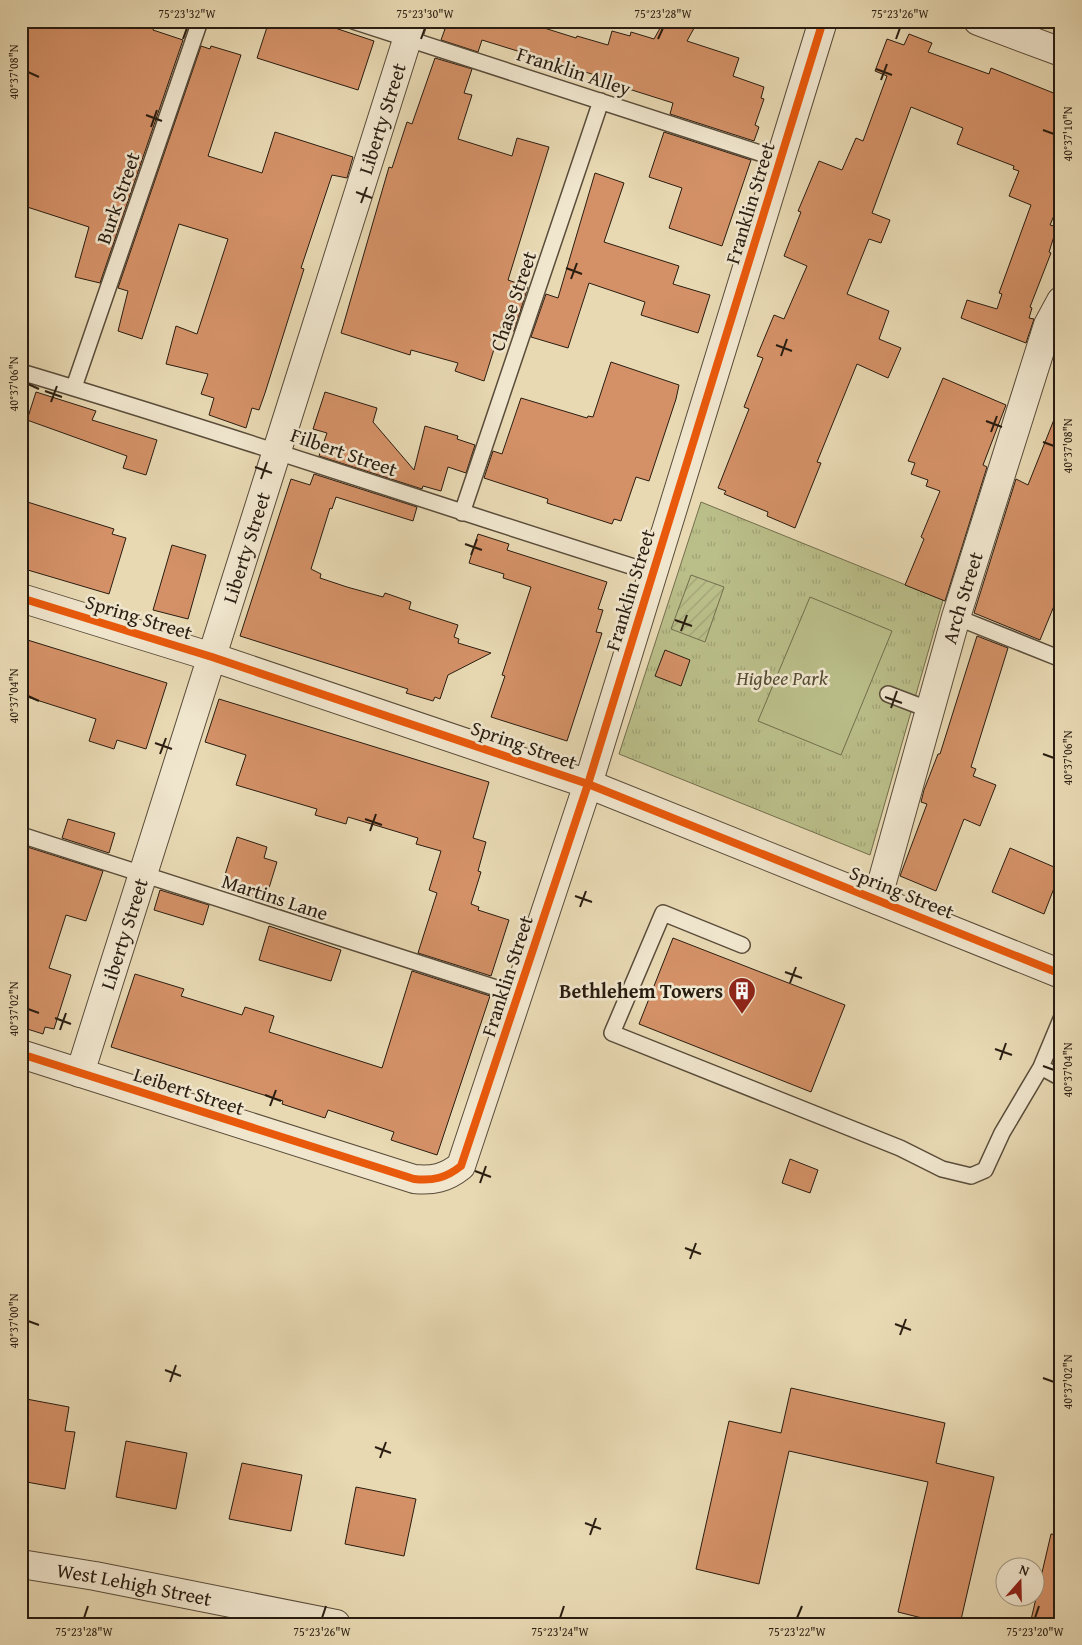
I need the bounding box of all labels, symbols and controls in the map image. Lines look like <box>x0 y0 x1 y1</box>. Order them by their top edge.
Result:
text: 75°23'32"W <box>158 5 217 22</box>
text: 75°23'30"W <box>396 5 455 22</box>
text: 75°23'28"W <box>634 5 693 22</box>
text: 75°23'26"W <box>871 5 930 22</box>
street label: Franklin Alley <box>513 38 635 103</box>
text: 40°37'08"N <box>5 44 22 100</box>
street label: Liberty Street <box>350 59 413 178</box>
text: 40°37'10"N <box>1059 106 1076 162</box>
street label: Franklin Street <box>717 138 782 267</box>
street label: Burk Street <box>88 148 147 248</box>
street label: Chase Street <box>482 247 543 355</box>
text: 40°37'06"N <box>5 356 22 412</box>
text: 40°37'08"N <box>1059 418 1076 474</box>
street label: Filbert Street <box>287 420 401 483</box>
street label: Liberty Street <box>215 488 277 607</box>
street label: Franklin Street <box>597 525 662 654</box>
street label: Arch Street <box>934 548 990 647</box>
street label: Spring Street <box>82 586 196 647</box>
park label: Higbee Park <box>735 663 829 692</box>
text: 40°37'04"N <box>5 668 22 724</box>
street label: Spring Street <box>467 713 581 776</box>
text: 40°37'06"N <box>1059 730 1076 786</box>
street label: Spring Street <box>845 857 959 926</box>
street label: Martins Lane <box>218 866 332 927</box>
street label: Liberty Street <box>92 874 155 993</box>
street label: Franklin Street <box>473 911 540 1040</box>
place label: Bethlehem Towers <box>559 976 723 1005</box>
building icon: Bethlehem Towers <box>727 976 757 1015</box>
text: 40°37'02"N <box>5 981 22 1037</box>
text: 40°37'04"N <box>1059 1042 1076 1098</box>
street label: Leibert Street <box>130 1059 248 1122</box>
text: 40°37'00"N <box>5 1293 22 1349</box>
text: 40°37'02"N <box>1059 1354 1076 1410</box>
street label: West Lehigh Street <box>55 1555 214 1613</box>
north arrow <box>994 1558 1044 1608</box>
text: N <box>1017 1559 1033 1581</box>
text: 75°23'28"W <box>55 1623 114 1640</box>
text: 75°23'26"W <box>293 1623 352 1640</box>
text: 75°23'24"W <box>531 1623 590 1640</box>
text: 75°23'22"W <box>768 1623 827 1640</box>
text: 75°23'20"W <box>1006 1623 1065 1640</box>

